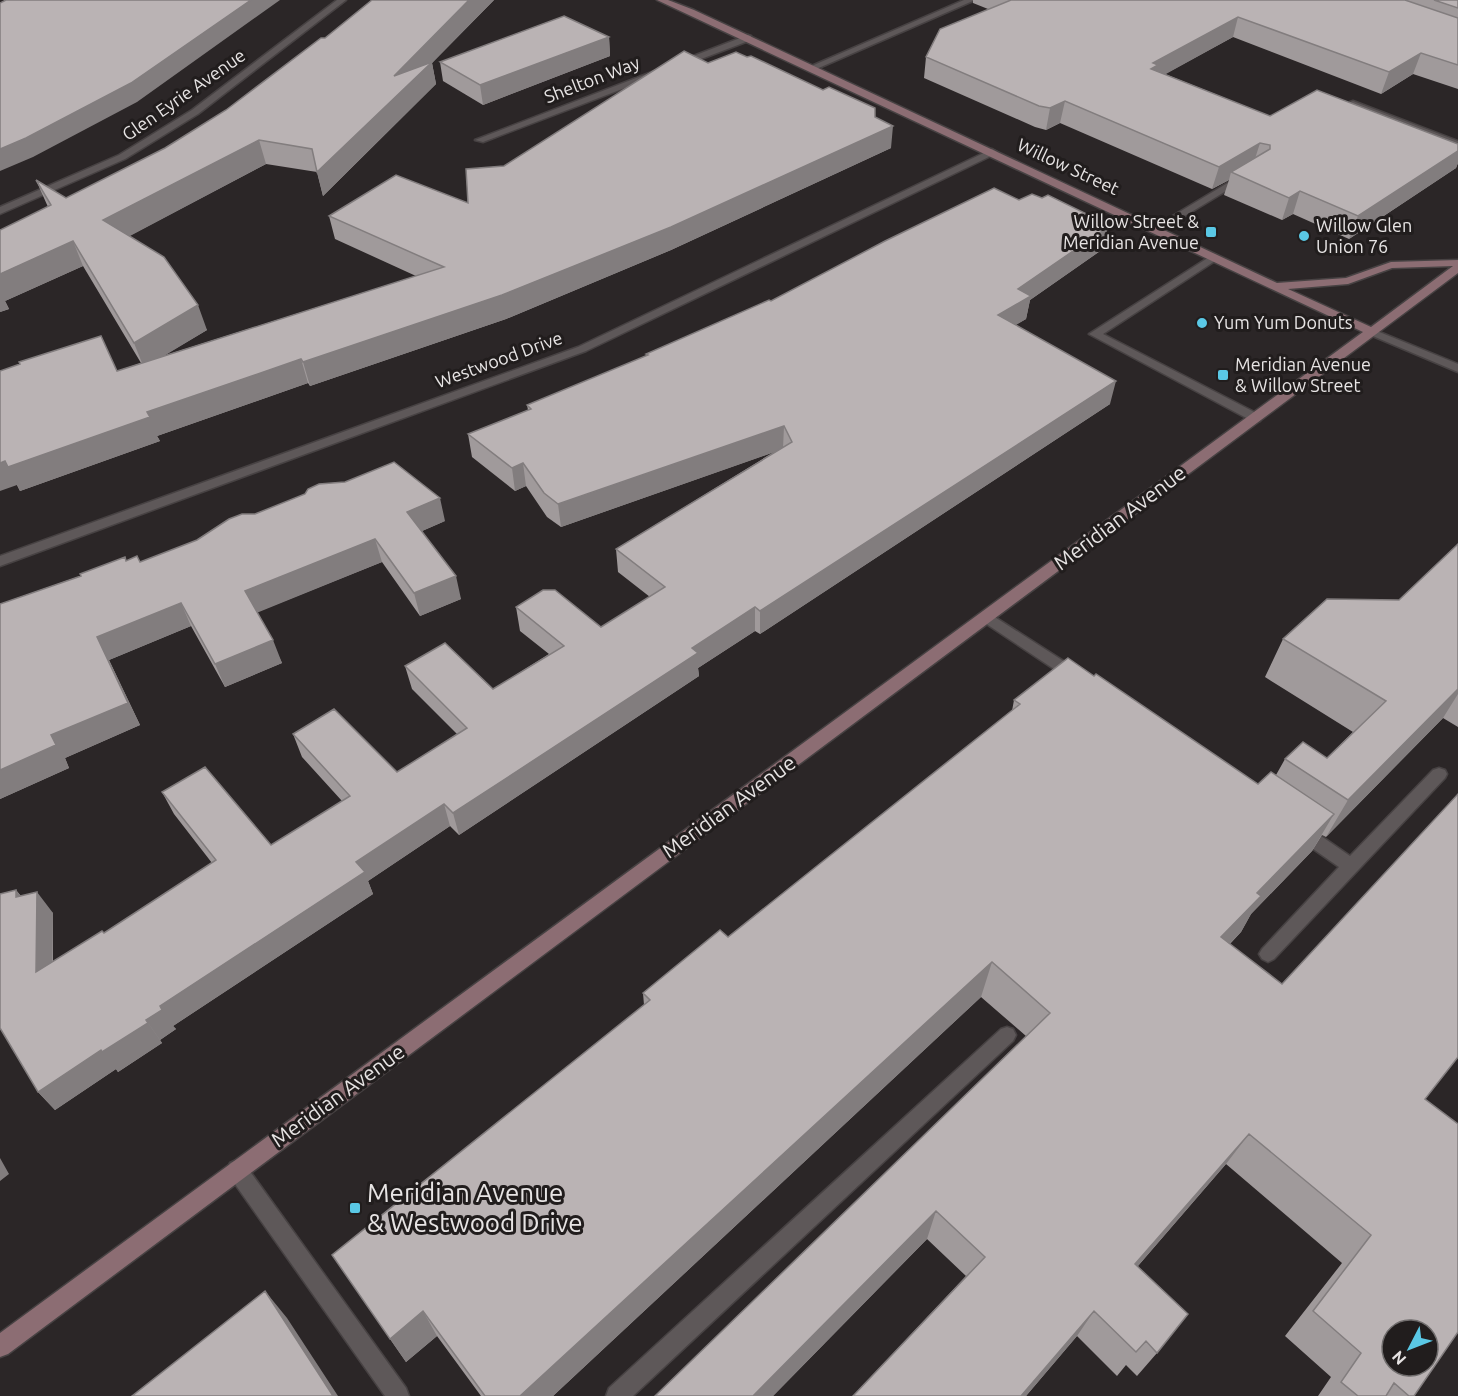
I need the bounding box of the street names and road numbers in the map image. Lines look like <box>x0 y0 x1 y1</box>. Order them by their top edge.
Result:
street label: Glen Eyrie Avenue <box>118 44 249 144</box>
street label: Shelton Way <box>541 52 642 106</box>
street label: Willow Street <box>1014 134 1122 198</box>
street label: Westwood Drive <box>433 327 565 391</box>
street label: Meridian Avenue <box>1049 460 1190 575</box>
street label: Meridian Avenue <box>657 750 800 863</box>
street label: Meridian Avenue <box>266 1039 409 1152</box>

